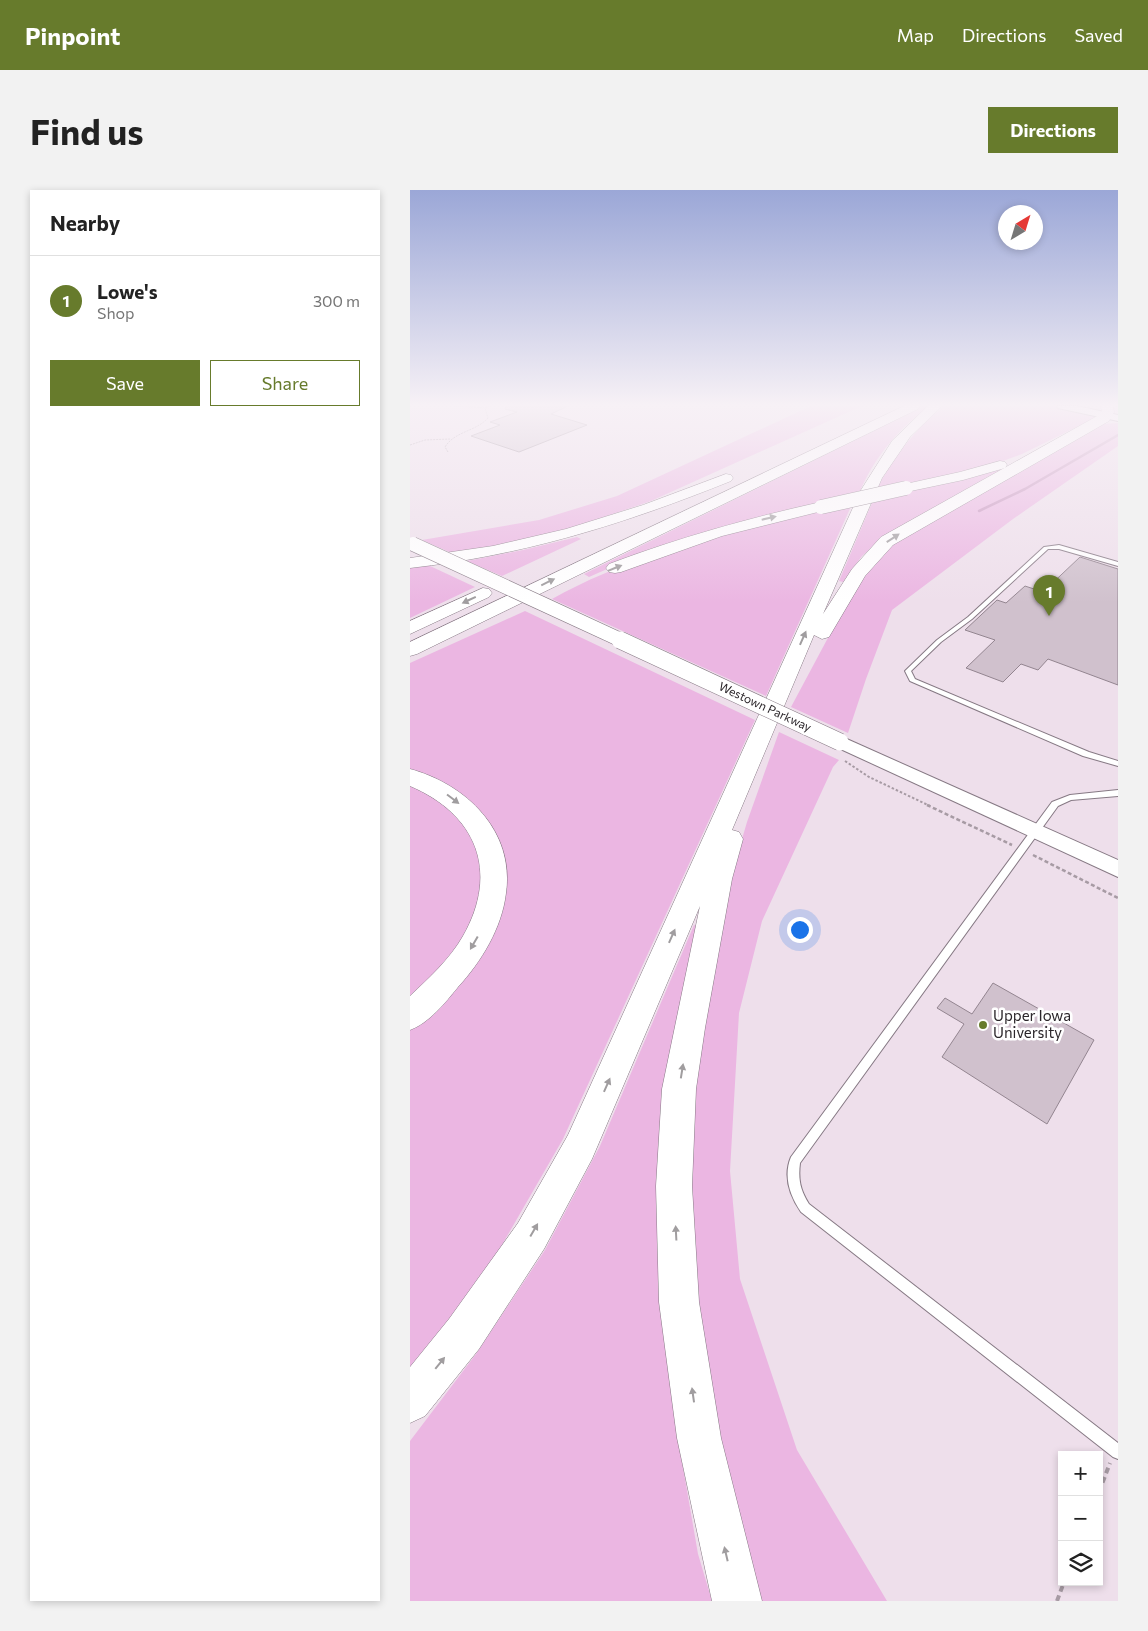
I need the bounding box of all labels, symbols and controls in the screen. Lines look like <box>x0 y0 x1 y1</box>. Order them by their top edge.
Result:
text: Pinpoint <box>25 21 120 50</box>
text: Map <box>897 24 934 46</box>
text: Directions <box>962 24 1046 46</box>
text: Saved <box>1074 24 1123 46</box>
button: Directions <box>988 107 1118 153</box>
text: Find us <box>30 109 144 152</box>
north arrow <box>998 205 1043 250</box>
text: Nearby <box>50 210 120 235</box>
text: Lowe's <box>97 280 158 303</box>
text: 1 <box>62 291 70 310</box>
text: 300 m <box>313 291 360 310</box>
text: Shop <box>97 303 135 322</box>
button: Save <box>50 360 200 406</box>
button: Share <box>210 360 360 406</box>
one-way arrow <box>762 514 777 522</box>
one-way arrow <box>886 533 899 542</box>
one-way arrow <box>608 564 622 572</box>
pin: 1 <box>1033 575 1065 616</box>
one-way arrow <box>541 578 555 586</box>
one-way arrow <box>462 596 476 604</box>
one-way arrow <box>799 631 807 645</box>
street label: Westown Parkway <box>717 678 814 734</box>
one-way arrow <box>446 794 460 804</box>
your location <box>787 917 813 943</box>
one-way arrow <box>669 929 677 943</box>
one-way arrow <box>470 935 478 950</box>
place label: Upper Iowa University <box>993 1006 1071 1041</box>
marker: Upper Iowa University <box>977 1019 989 1031</box>
one-way arrow <box>678 1063 686 1079</box>
one-way arrow <box>604 1078 612 1092</box>
one-way arrow <box>529 1224 538 1237</box>
one-way arrow <box>671 1225 679 1241</box>
one-way arrow <box>435 1357 446 1370</box>
one-way arrow <box>688 1386 696 1402</box>
map controls <box>1058 1451 1103 1586</box>
button: + <box>1058 1451 1103 1496</box>
button: − <box>1058 1496 1103 1541</box>
button: layers <box>1058 1541 1103 1586</box>
one-way arrow <box>722 1546 730 1561</box>

